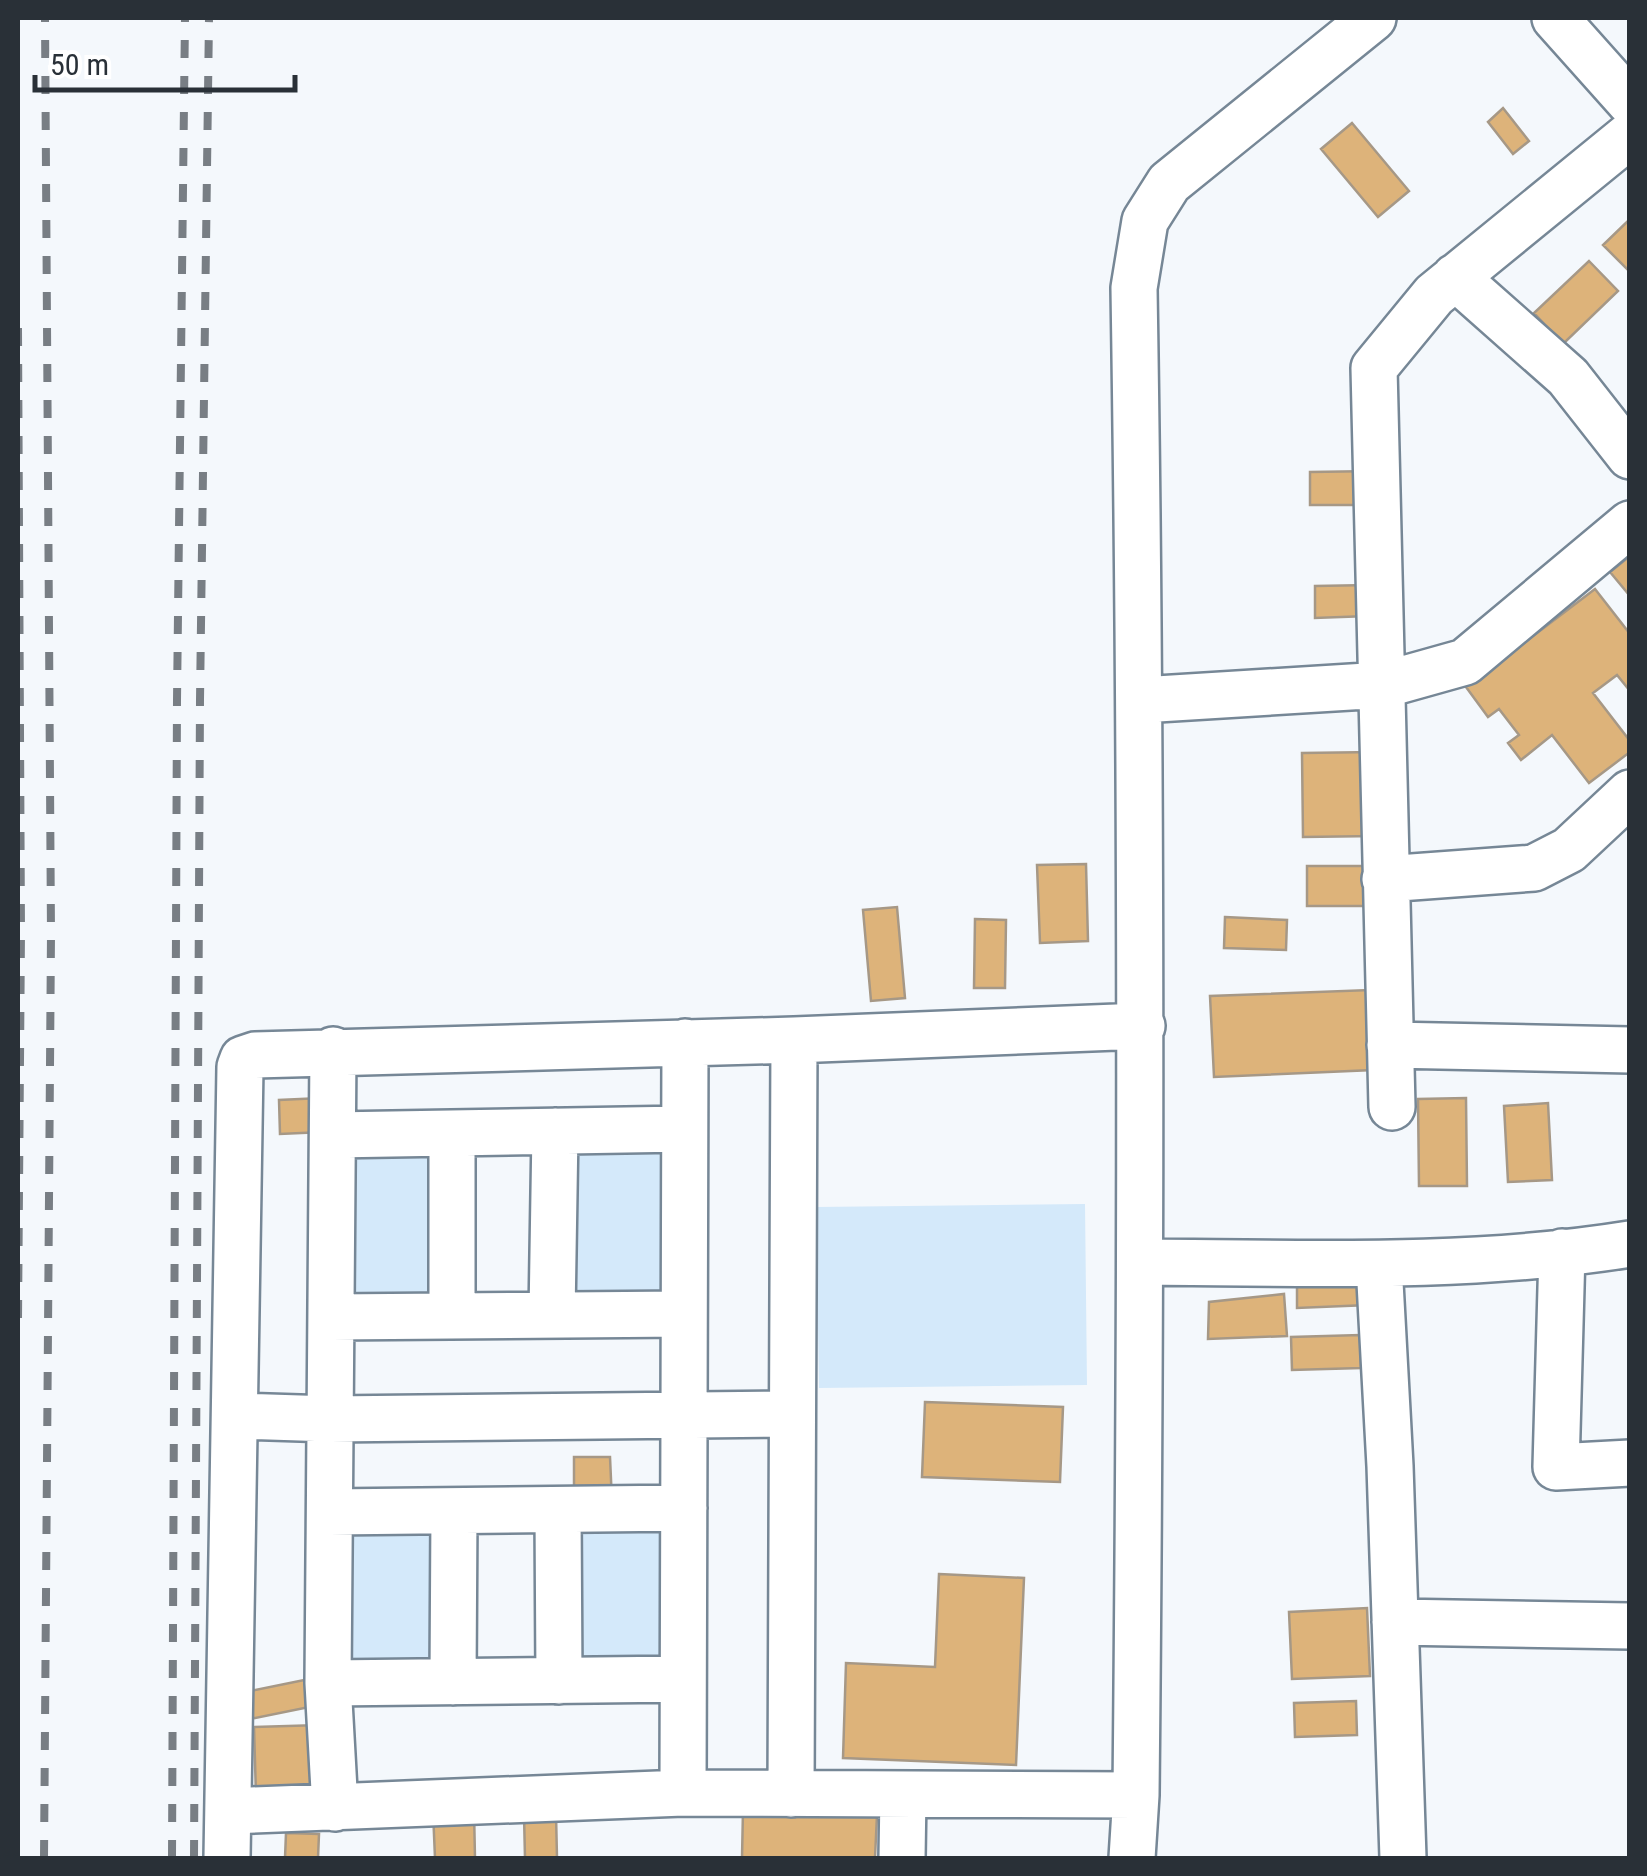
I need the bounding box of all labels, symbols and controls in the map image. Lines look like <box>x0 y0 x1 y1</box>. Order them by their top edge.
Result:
scale bar <box>35 30 295 92</box>
text: 50 m <box>50 47 109 82</box>

